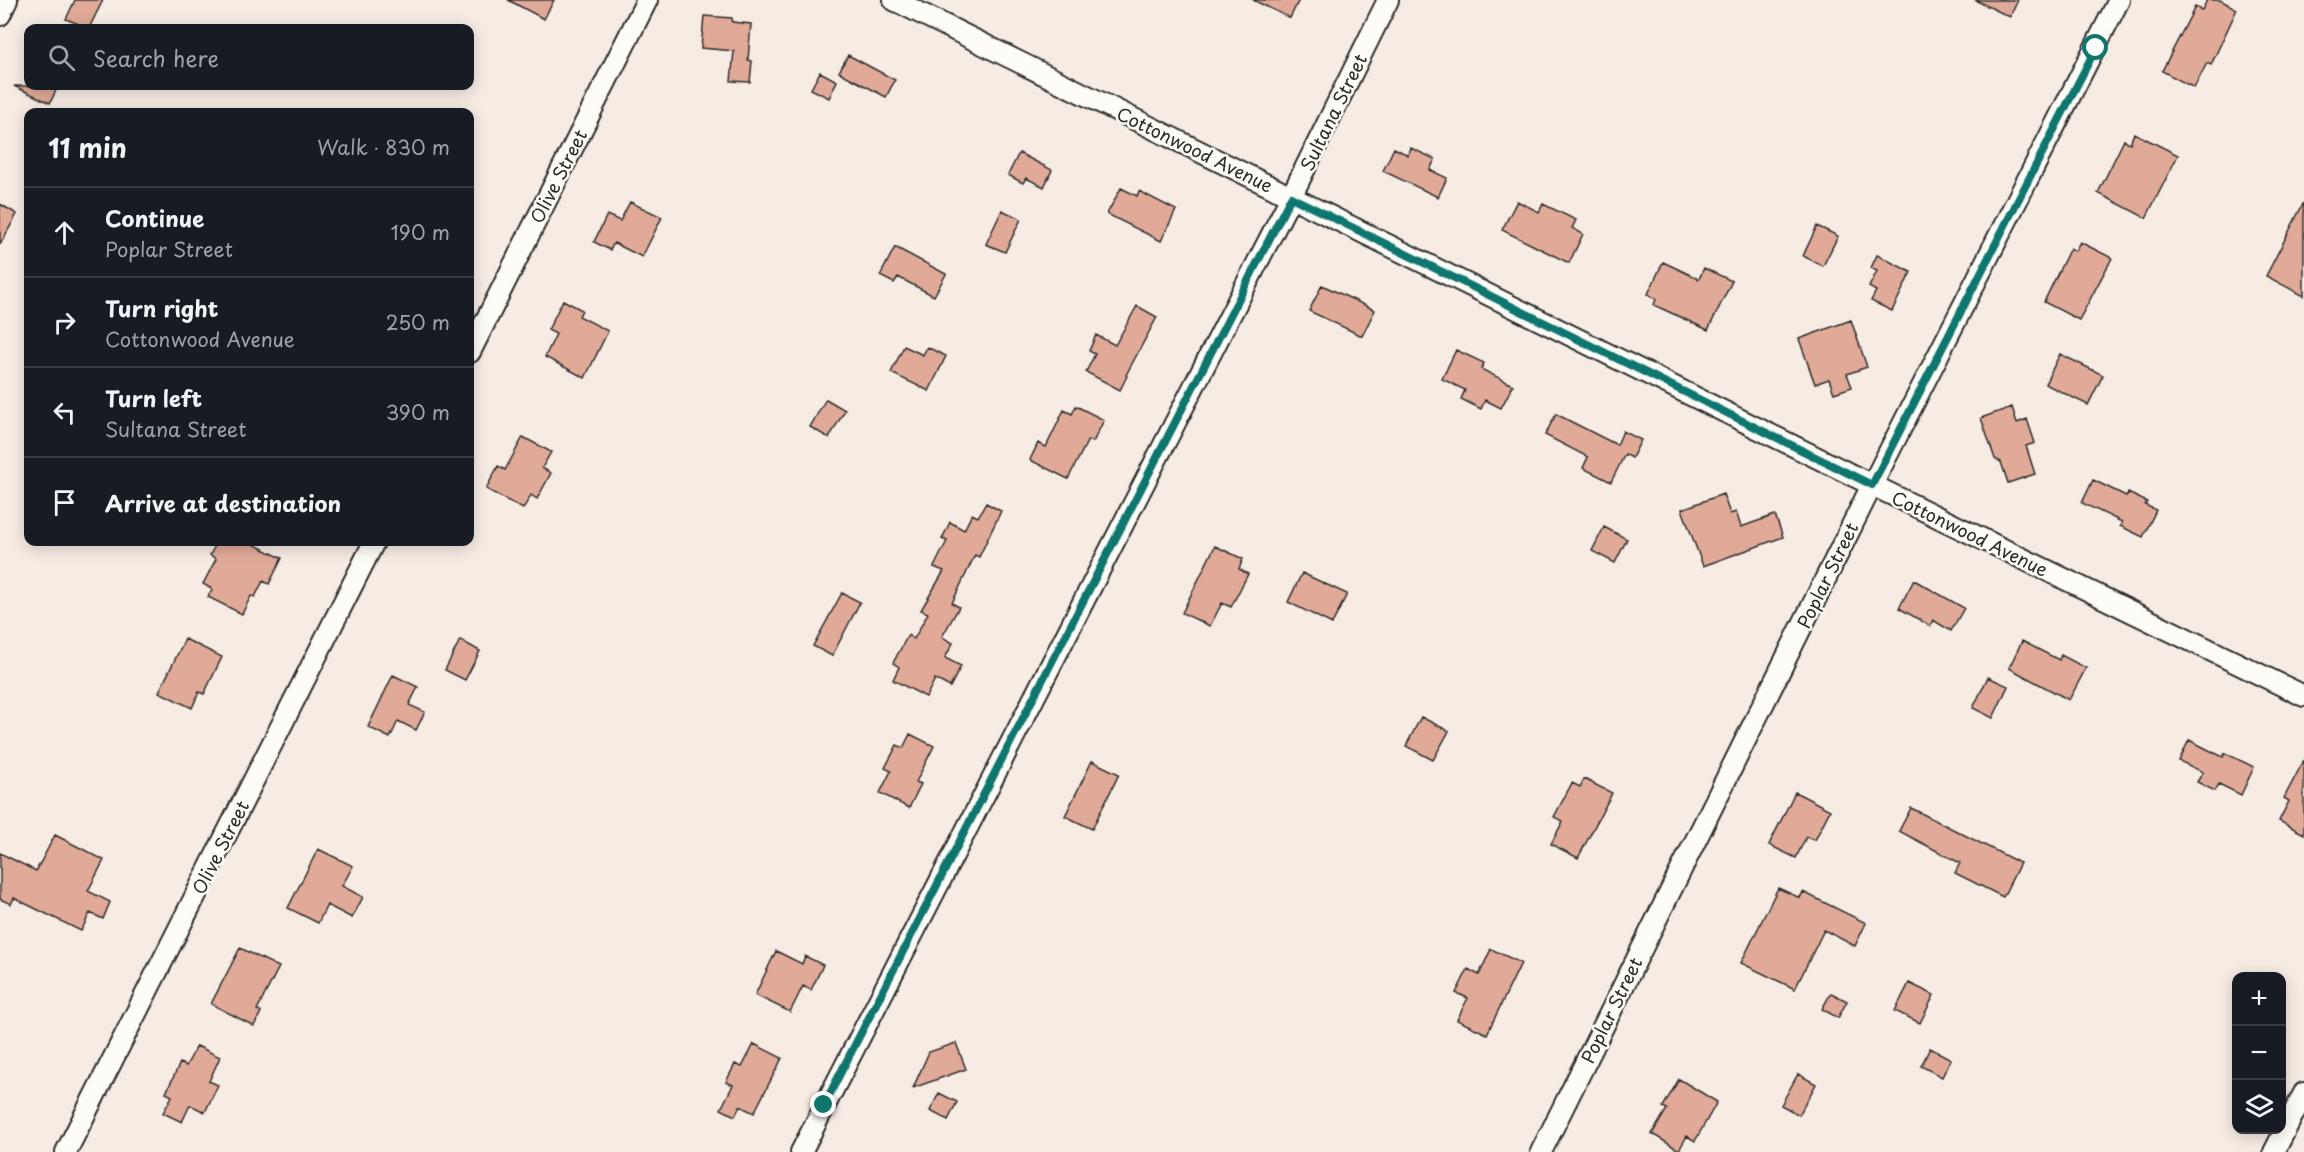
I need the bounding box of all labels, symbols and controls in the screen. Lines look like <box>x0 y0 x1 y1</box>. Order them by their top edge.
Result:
search box <box>24 24 474 90</box>
route start <box>2082 34 2108 60</box>
icon: search <box>45 41 78 74</box>
text: Search here <box>93 41 219 74</box>
street label: Sultana Street <box>1293 49 1373 175</box>
street label: Cottonwood Avenue <box>1112 99 1278 199</box>
street label: Olive Street <box>523 124 593 228</box>
text: 11 min <box>48 128 127 167</box>
text: Walk · 830 m <box>317 132 450 162</box>
text: Continue <box>105 201 204 234</box>
icon: ahead <box>48 216 81 249</box>
text: 190 m <box>391 217 450 247</box>
text: Poplar Street <box>105 234 233 264</box>
text: Turn right <box>105 291 218 324</box>
icon: right <box>48 306 81 339</box>
text: 250 m <box>386 307 450 337</box>
text: Cottonwood Avenue <box>105 324 295 354</box>
text: Turn left <box>105 381 202 414</box>
icon: left <box>48 396 81 429</box>
text: 390 m <box>386 397 450 427</box>
text: Sultana Street <box>105 414 247 444</box>
street label: Cottonwood Avenue <box>1887 483 2053 583</box>
icon: arrive <box>48 486 81 519</box>
text: Arrive at destination <box>105 486 341 519</box>
street label: Poplar Street <box>1790 517 1864 633</box>
street label: Olive Street <box>185 795 255 899</box>
street label: Poplar Street <box>1574 952 1648 1068</box>
map controls <box>2232 972 2286 1134</box>
button: + <box>2232 972 2286 1026</box>
button: − <box>2232 1026 2286 1080</box>
button: layers <box>2232 1080 2286 1134</box>
route end <box>810 1091 836 1117</box>

